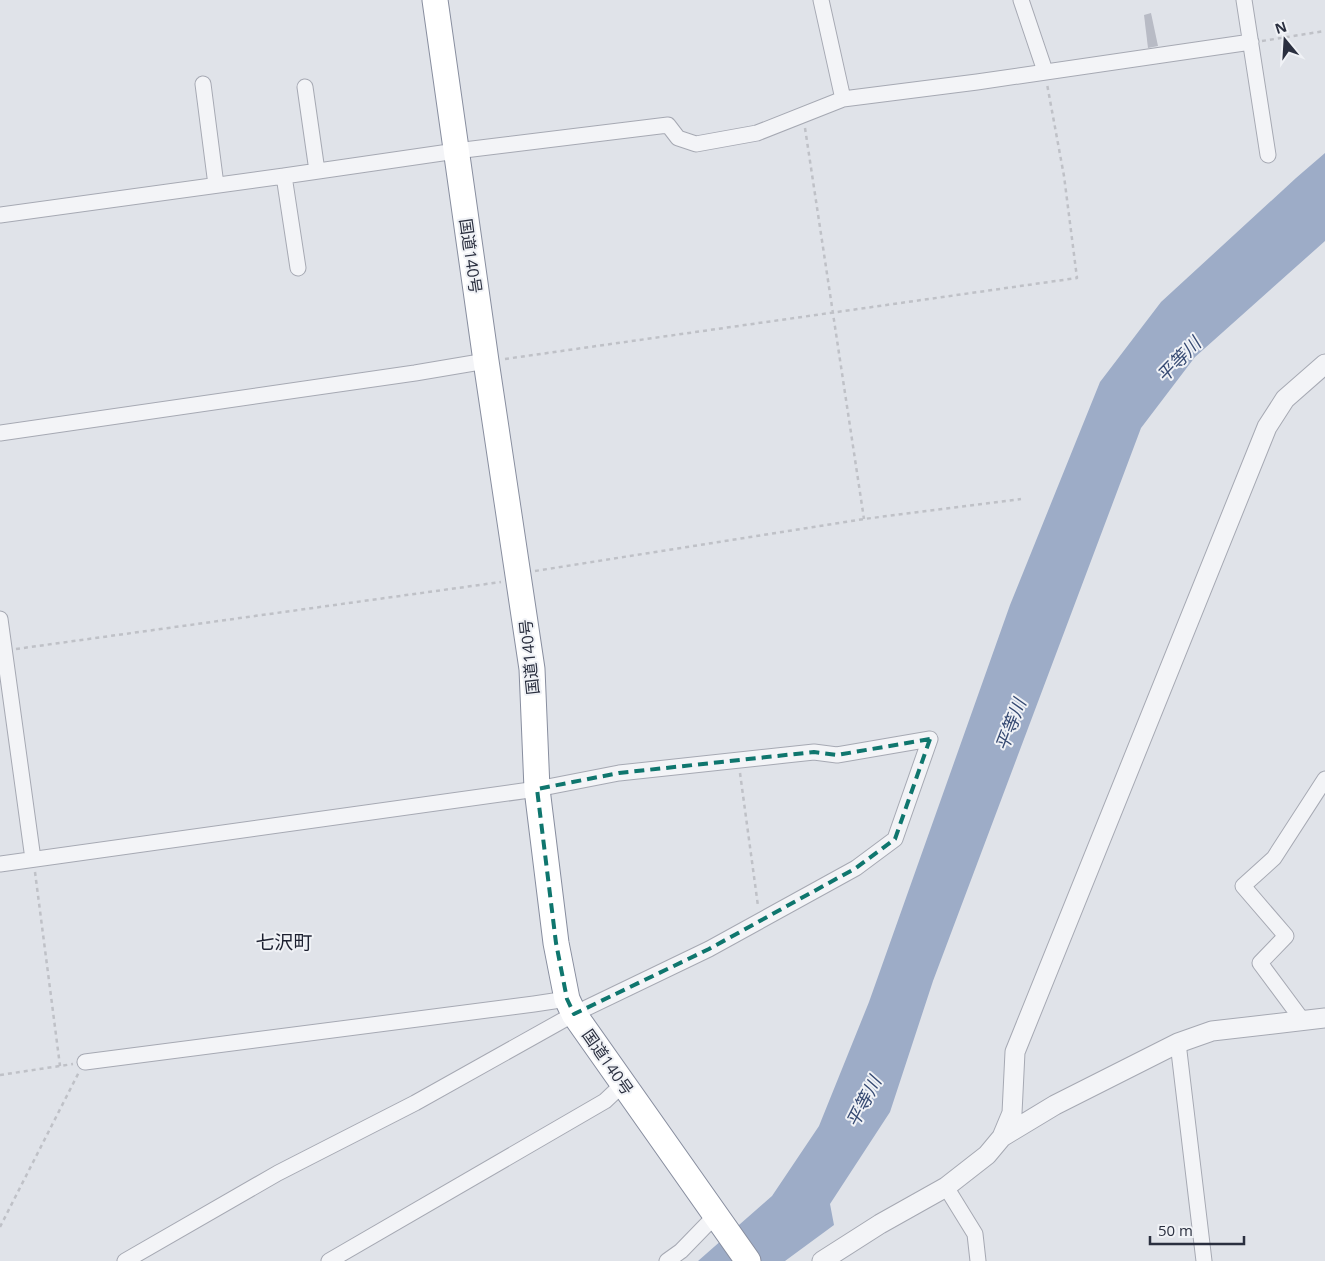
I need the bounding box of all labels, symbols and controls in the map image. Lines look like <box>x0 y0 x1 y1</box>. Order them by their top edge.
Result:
north arrow <box>1260 15 1310 65</box>
text: N <box>1272 16 1289 38</box>
street label: 国道140号 <box>455 217 487 295</box>
water label: 平等川 <box>1151 330 1207 387</box>
street label: 国道140号 <box>514 618 544 696</box>
water label: 平等川 <box>989 693 1032 754</box>
district label: 七沢町 <box>255 929 313 955</box>
street label: 国道140号 <box>577 1025 639 1099</box>
water label: 平等川 <box>840 1070 887 1131</box>
scale bar <box>1150 1214 1244 1246</box>
text: 50 m <box>1158 1220 1193 1240</box>

